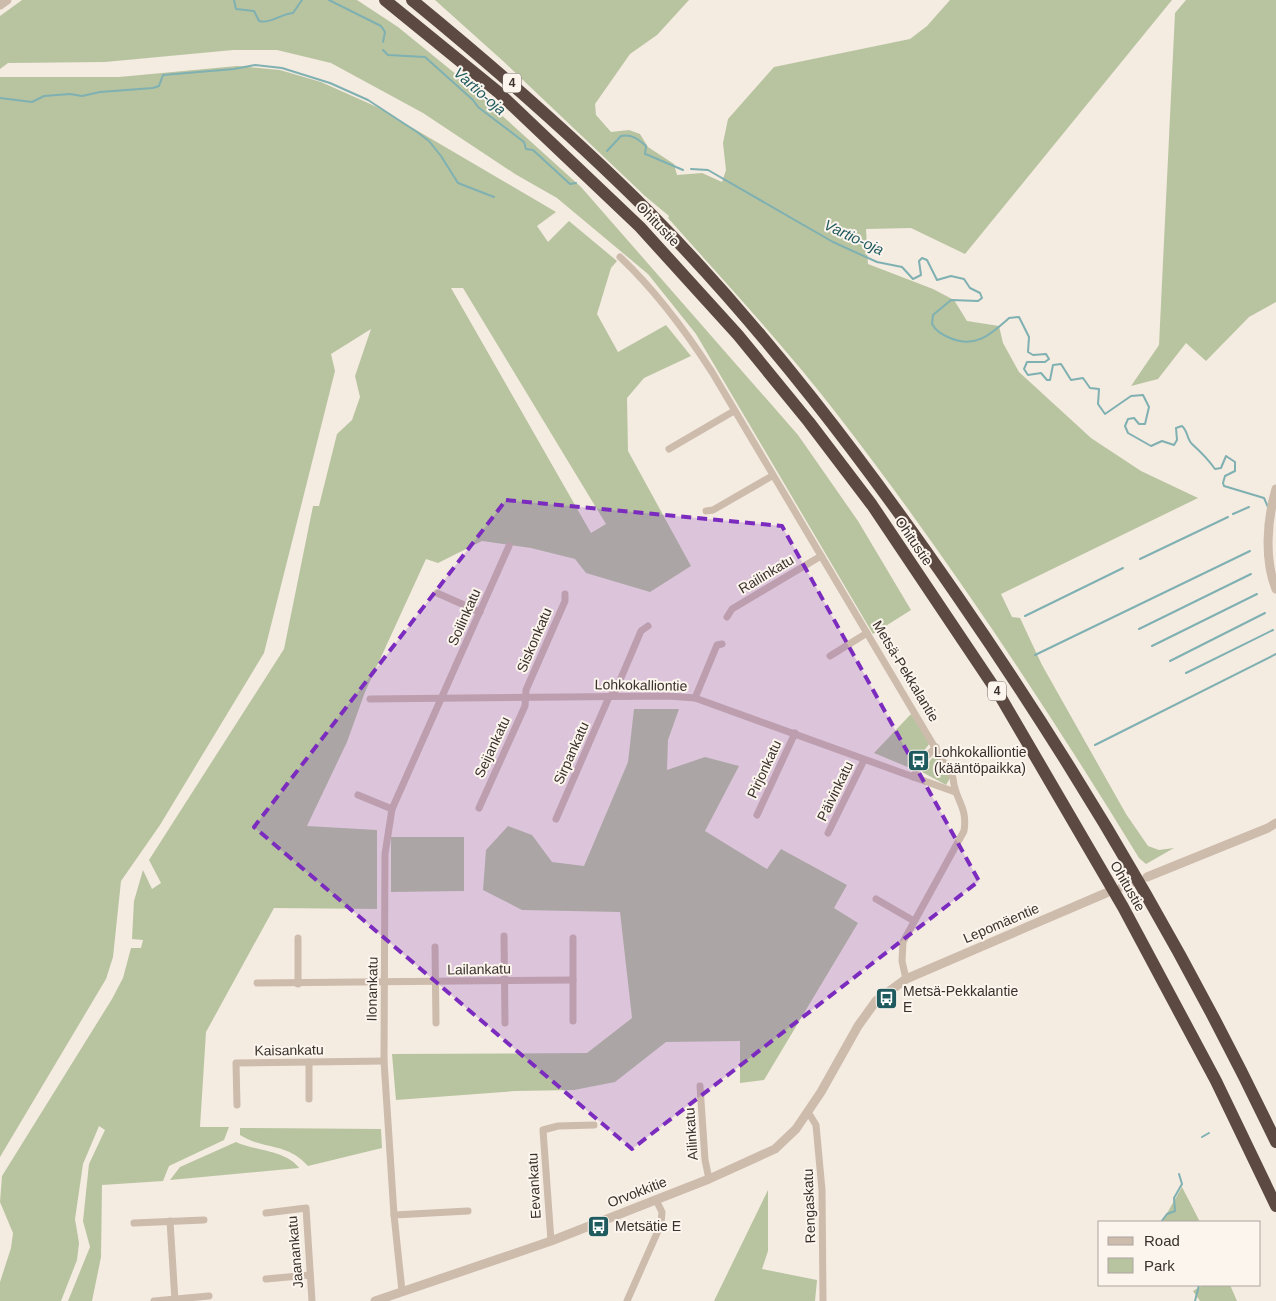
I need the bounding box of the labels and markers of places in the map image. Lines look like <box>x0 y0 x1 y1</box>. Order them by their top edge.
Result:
place label: Lohkokalliontie (kääntöpaikka) <box>934 744 1027 776</box>
bus stop icon: Lohkokalliontie (kääntöpaikka) <box>906 748 930 772</box>
place label: Metsä-Pekkalantie E <box>903 983 1018 1015</box>
bus stop icon: Metsä-Pekkalantie E <box>875 987 899 1011</box>
bus stop icon: Metsätie E <box>587 1214 611 1238</box>
place label: Metsätie E <box>615 1218 681 1234</box>

